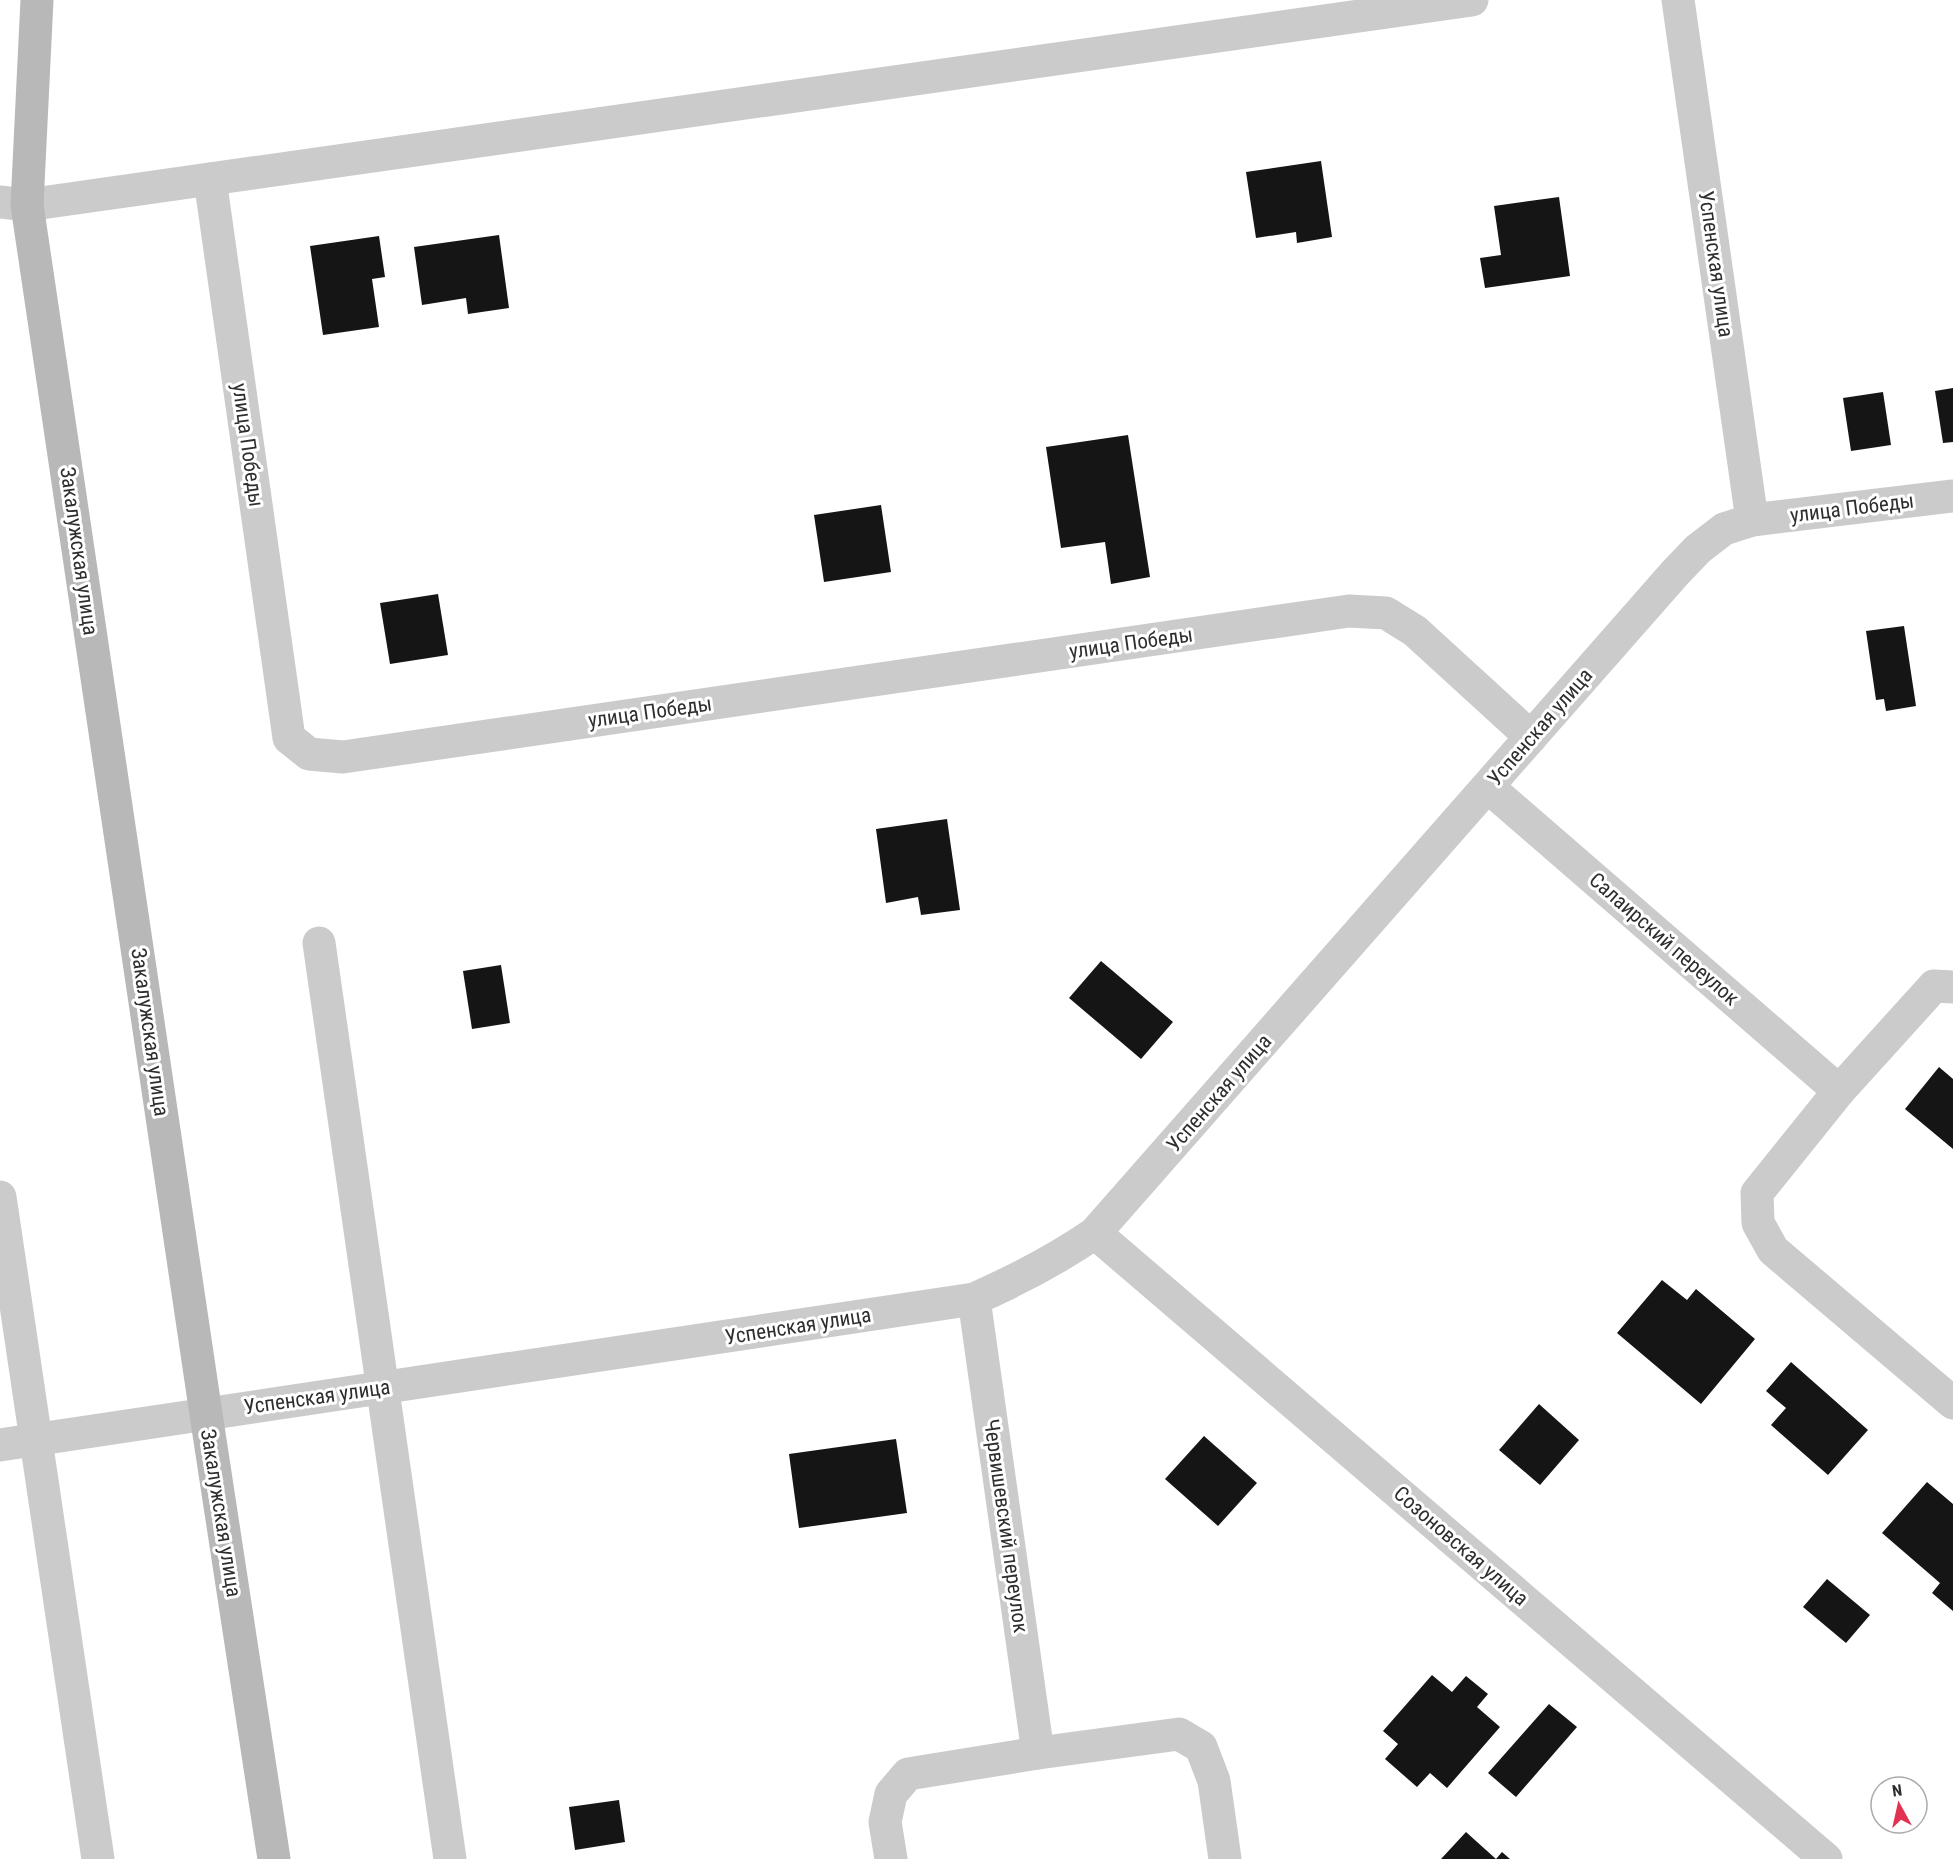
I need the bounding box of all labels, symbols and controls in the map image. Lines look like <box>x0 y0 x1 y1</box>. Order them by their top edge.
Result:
street label: Успенская улица <box>1694 189 1738 339</box>
street label: улица Победы <box>227 382 269 508</box>
street label: Закалужская улица <box>55 465 103 637</box>
street label: улица Победы <box>1789 488 1915 528</box>
street label: улица Победы <box>1068 622 1194 664</box>
street label: Успенская улица <box>1483 664 1597 790</box>
street label: улица Победы <box>587 691 713 733</box>
street label: Салаирский переулок <box>1584 868 1744 1010</box>
street label: Закалужская улица <box>126 946 174 1118</box>
street label: Успенская улица <box>1162 1030 1276 1156</box>
street label: Успенская улица <box>723 1303 873 1349</box>
street label: Успенская улица <box>242 1375 392 1419</box>
street label: Червишевский переулок <box>979 1418 1033 1634</box>
street label: Закалужская улица <box>196 1427 246 1599</box>
street label: Созоновская улица <box>1389 1481 1533 1611</box>
north arrow <box>1869 1775 1929 1835</box>
text: N <box>1891 1781 1903 1801</box>

